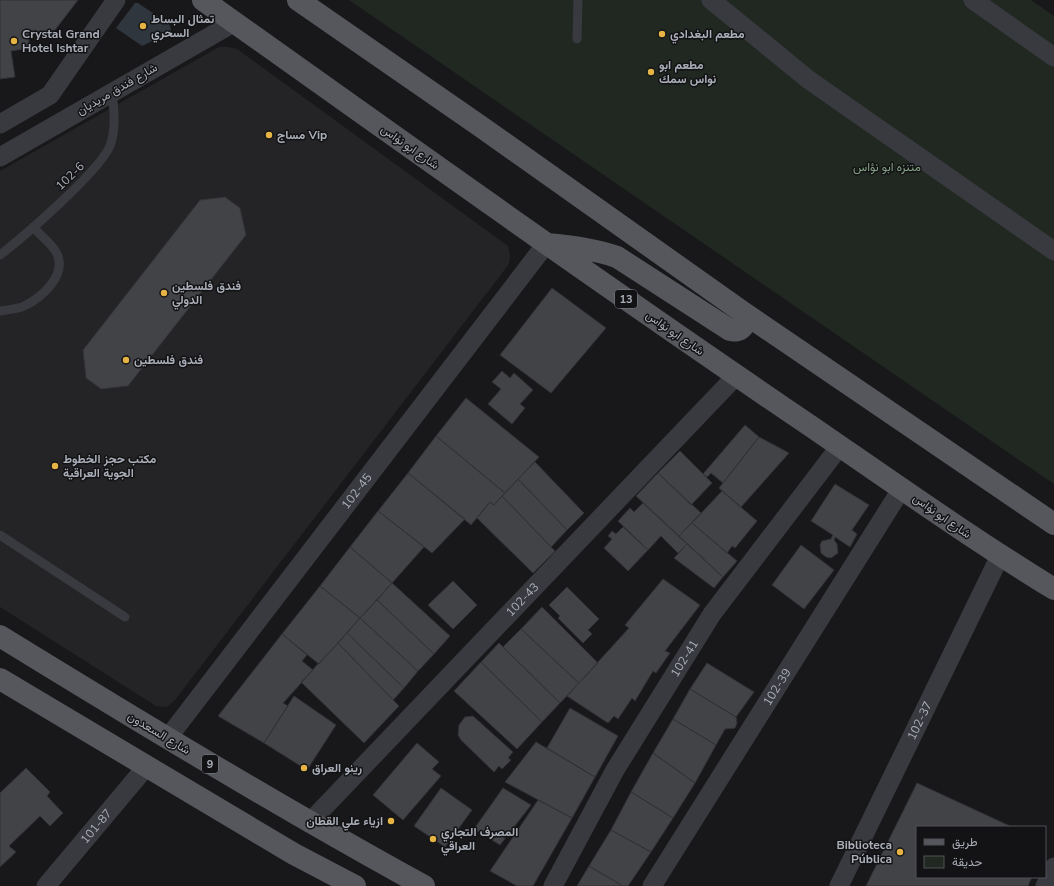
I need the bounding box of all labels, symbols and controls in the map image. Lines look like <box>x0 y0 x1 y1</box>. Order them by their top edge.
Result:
place label: تمثال البساط السحري <box>151 11 214 43</box>
marker: تمثال البساط السحري <box>138 21 148 31</box>
place label: Crystal Grand Hotel Ishtar <box>22 26 100 56</box>
place label: مطعم البغدادي <box>670 26 745 44</box>
marker: مطعم البغدادي <box>657 29 667 39</box>
marker: Crystal Grand Hotel Ishtar <box>9 36 19 46</box>
place label: مطعم ابو نواس سمك <box>659 57 717 87</box>
street label: شارع فندق مريديان <box>74 59 161 119</box>
marker: مطعم ابو نواس سمك <box>646 67 656 77</box>
street label: شارع ابو نؤاس <box>377 121 442 174</box>
place label: مساج Vip <box>277 127 327 143</box>
marker: مساج Vip <box>264 130 274 140</box>
street label: 102-6 <box>52 158 88 194</box>
park label: متنزه ابو نؤاس <box>853 159 921 175</box>
place label: فندق فلسطين الدولي <box>172 278 242 310</box>
marker: فندق فلسطين الدولي <box>159 288 169 298</box>
road number: 13 <box>615 290 637 308</box>
street label: شارع ابو نؤاس <box>642 307 707 360</box>
place label: فندق فلسطين <box>134 352 204 368</box>
marker: فندق فلسطين <box>121 355 131 365</box>
place label: مكتب حجز الخطوط الجوية العراقية <box>63 451 157 481</box>
marker: مكتب حجز الخطوط الجوية العراقية <box>50 461 60 471</box>
street label: 102-45 <box>338 470 376 512</box>
street label: شارع ابو نؤاس <box>909 490 974 543</box>
street label: 102-43 <box>502 579 542 620</box>
street label: 102-41 <box>667 637 702 680</box>
street label: 102-39 <box>759 665 795 709</box>
street label: 102-37 <box>903 699 936 743</box>
street label: شارع السعدون <box>124 708 193 759</box>
road number: 9 <box>202 755 218 773</box>
place label: رينو العراق <box>312 760 362 776</box>
marker: رينو العراق <box>299 763 309 773</box>
street label: 101-87 <box>77 805 116 847</box>
place label: ازياء علي القطان <box>306 813 383 831</box>
marker: ازياء علي القطان <box>386 816 396 826</box>
place label: المصرف التجاري العراقي <box>441 824 518 856</box>
legend <box>916 826 1046 878</box>
marker: المصرف التجاري العراقي <box>428 834 438 844</box>
text: طريق <box>952 834 978 850</box>
place label: Biblioteca Pública <box>836 837 892 867</box>
marker: Biblioteca Pública <box>895 847 905 857</box>
text: حديقة <box>952 854 982 870</box>

